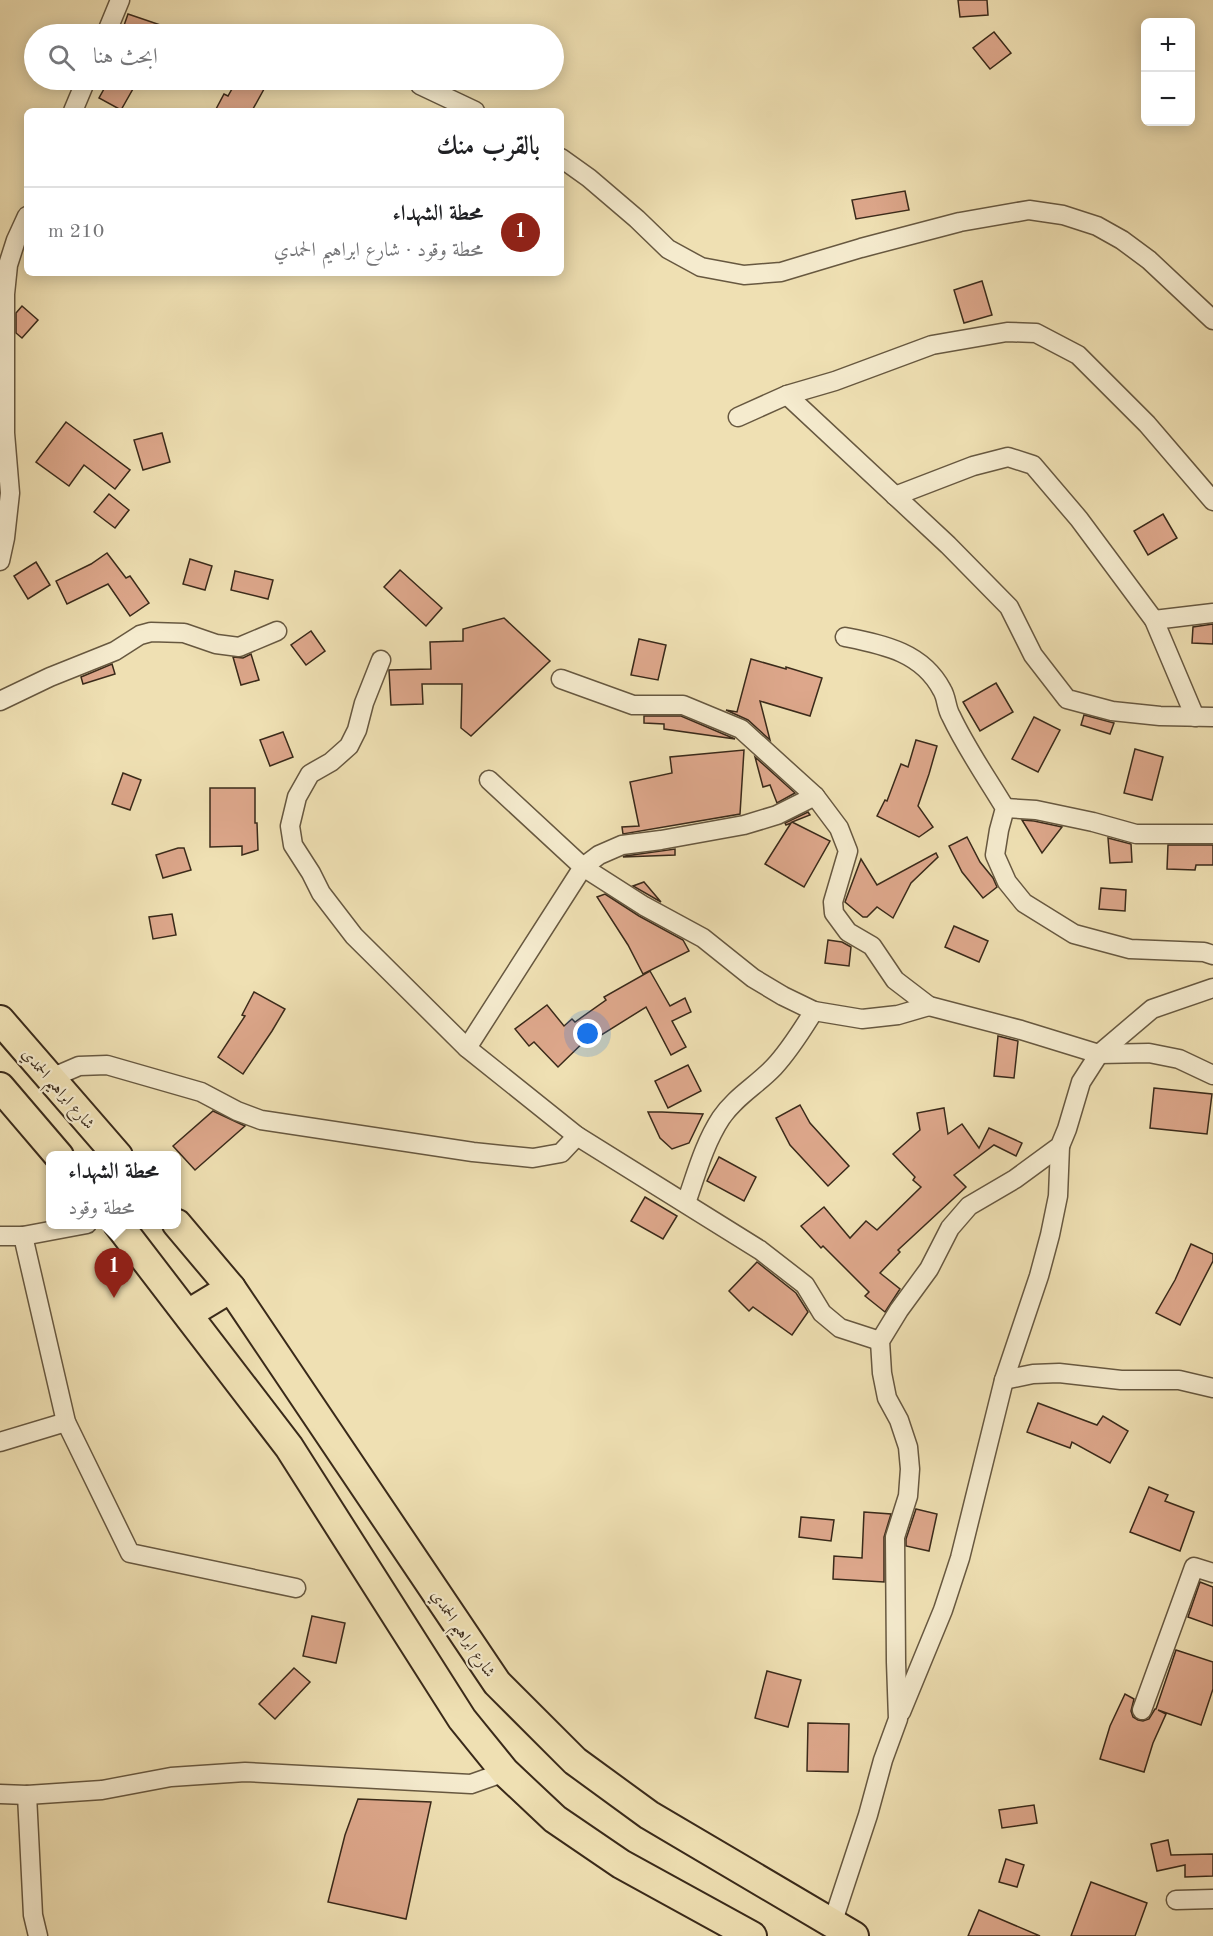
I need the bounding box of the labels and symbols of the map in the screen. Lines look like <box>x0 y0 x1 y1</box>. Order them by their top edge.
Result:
your location <box>573 1019 602 1048</box>
street label: شارع ابراهيم الحمدي <box>13 1046 97 1137</box>
pin: 1 <box>94 1248 134 1298</box>
street label: شارع ابراهيم الحمدي <box>422 1588 497 1684</box>

